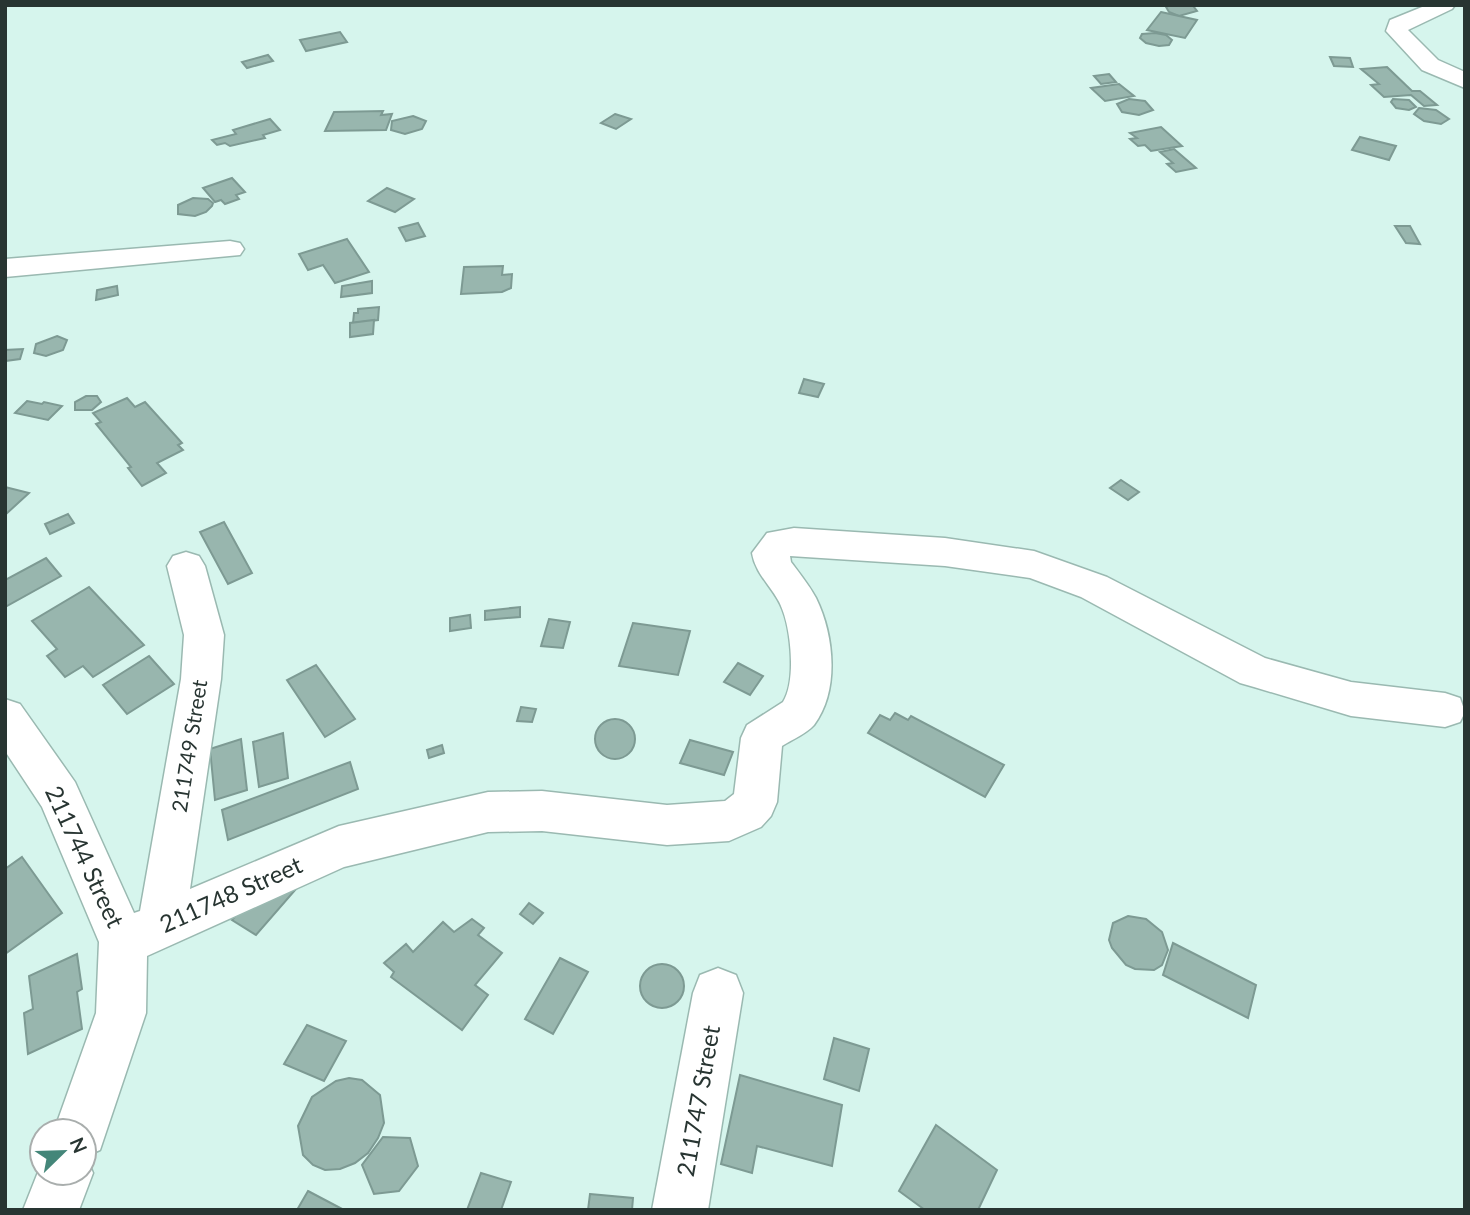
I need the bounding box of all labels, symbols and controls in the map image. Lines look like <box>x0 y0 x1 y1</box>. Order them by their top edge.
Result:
street label: 211749 Street <box>166 677 211 814</box>
street label: 211744 Street <box>40 781 131 932</box>
street label: 211748 Street <box>155 849 306 938</box>
street label: 211747 Street <box>670 1023 725 1179</box>
north arrow <box>28 1117 98 1187</box>
text: N <box>66 1134 93 1156</box>

